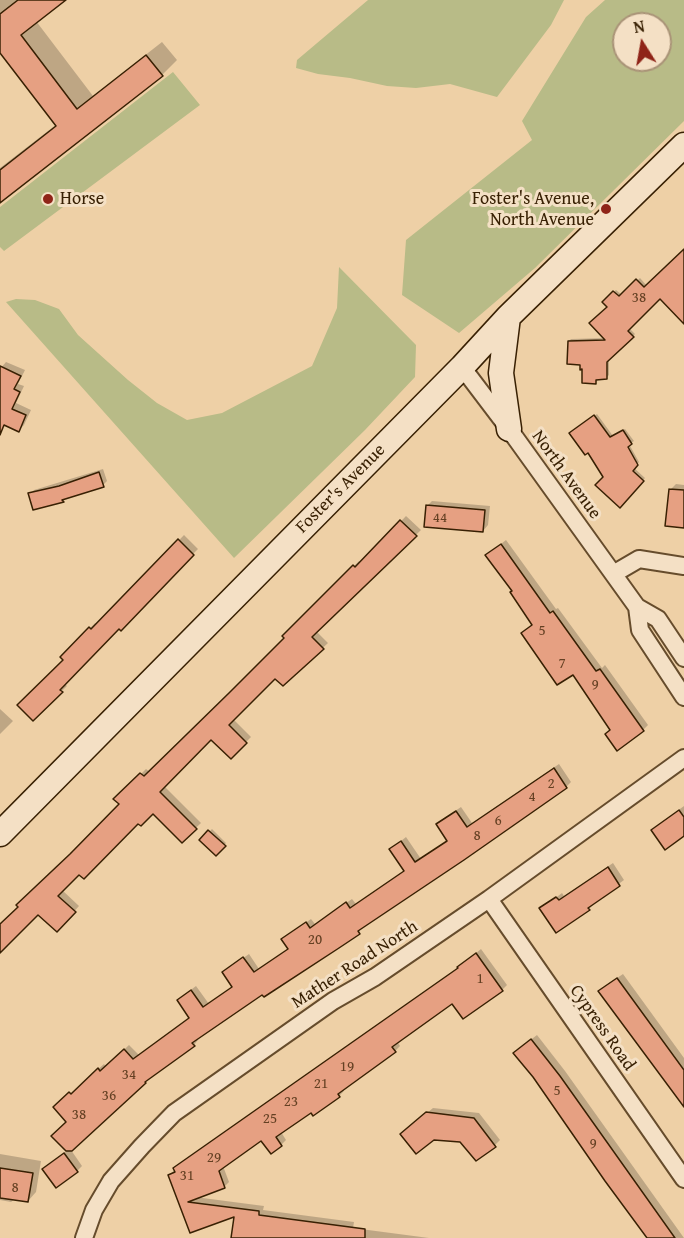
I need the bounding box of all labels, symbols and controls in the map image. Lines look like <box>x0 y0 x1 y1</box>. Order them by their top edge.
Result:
north arrow <box>612 12 672 72</box>
text: N <box>631 13 646 39</box>
place label: Horse <box>60 188 104 210</box>
place label: Foster's Avenue, North Avenue <box>472 188 594 230</box>
marker: Horse <box>41 192 55 206</box>
marker: Foster's Avenue, North Avenue <box>599 202 613 216</box>
house number: 38 <box>632 289 646 307</box>
street label: North Avenue <box>527 427 605 523</box>
street label: Foster's Avenue <box>292 440 390 538</box>
house number: 44 <box>433 509 447 527</box>
house number: 5 <box>538 622 546 640</box>
house number: 7 <box>558 655 566 673</box>
house number: 9 <box>591 676 599 694</box>
house number: 2 <box>547 775 555 793</box>
house number: 4 <box>528 788 536 806</box>
house number: 6 <box>494 812 502 830</box>
house number: 8 <box>473 827 481 845</box>
street label: Mather Road North <box>288 916 422 1014</box>
house number: 20 <box>308 931 322 949</box>
house number: 1 <box>476 970 484 988</box>
street label: Cypress Road <box>564 981 640 1075</box>
house number: 19 <box>340 1058 354 1076</box>
house number: 34 <box>122 1066 136 1084</box>
house number: 21 <box>314 1075 328 1093</box>
house number: 5 <box>553 1082 561 1100</box>
house number: 36 <box>102 1087 116 1105</box>
house number: 23 <box>284 1093 298 1111</box>
house number: 38 <box>72 1106 86 1124</box>
house number: 25 <box>263 1110 277 1128</box>
house number: 9 <box>589 1135 597 1153</box>
house number: 29 <box>207 1149 221 1167</box>
house number: 31 <box>180 1167 194 1185</box>
house number: 8 <box>11 1179 19 1197</box>

